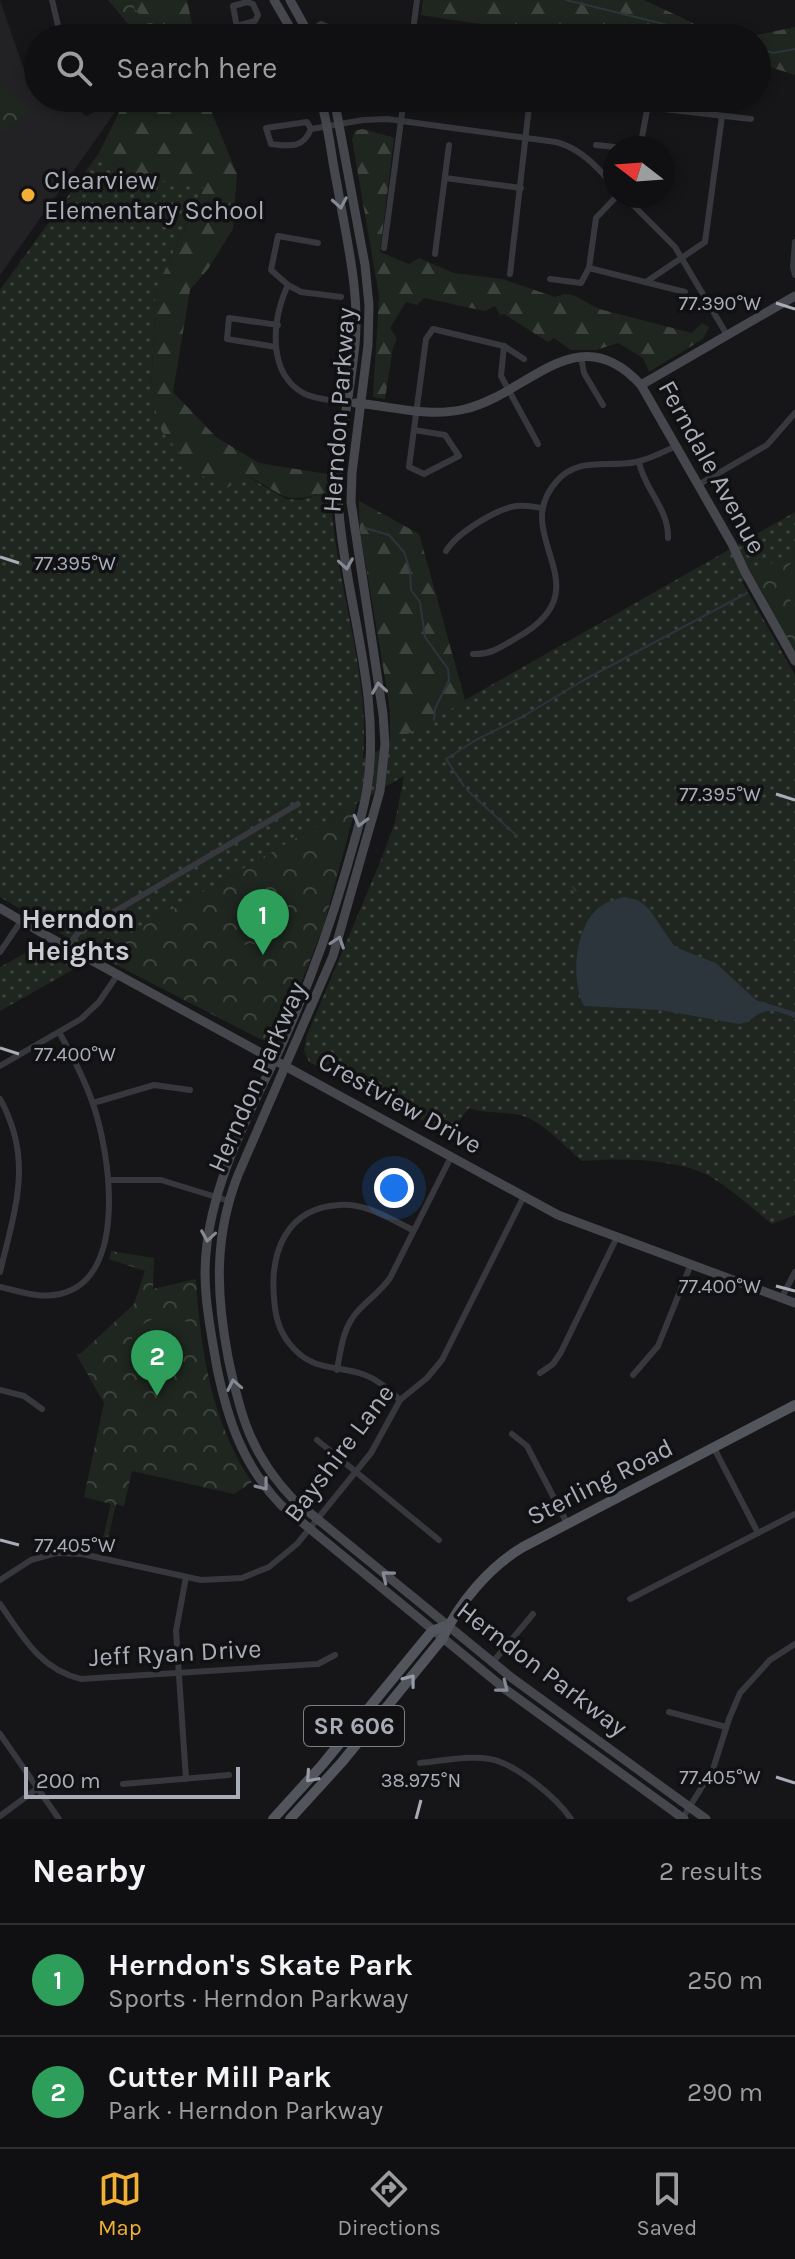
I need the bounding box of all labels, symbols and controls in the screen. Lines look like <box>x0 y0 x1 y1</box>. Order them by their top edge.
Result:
search box <box>24 24 771 112</box>
icon: search <box>52 46 96 90</box>
text: Search here <box>116 50 277 86</box>
north arrow <box>603 136 675 208</box>
place label: Clearview Elementary School <box>44 165 265 226</box>
marker: Clearview Elementary School <box>19 186 37 204</box>
one-way arrow <box>330 196 347 210</box>
text: 77.390°W <box>679 292 761 315</box>
street label: Herndon Parkway <box>316 307 362 513</box>
street label: Ferndale Avenue <box>652 375 772 559</box>
text: 77.395°W <box>34 552 116 575</box>
one-way arrow <box>337 557 354 571</box>
one-way arrow <box>371 682 388 695</box>
text: 77.395°W <box>679 783 761 806</box>
one-way arrow <box>352 813 369 827</box>
pin: 1 <box>237 889 289 955</box>
district label: Herndon Heights <box>21 902 135 967</box>
one-way arrow <box>329 936 345 950</box>
street label: Herndon Parkway <box>201 977 313 1177</box>
text: 77.400°W <box>34 1043 116 1066</box>
street label: Crestview Drive <box>313 1045 487 1161</box>
your location <box>374 1168 414 1208</box>
one-way arrow <box>200 1229 217 1243</box>
text: 77.400°W <box>679 1275 761 1298</box>
pin: 2 <box>131 1330 183 1396</box>
street label: Bayshire Lane <box>277 1378 401 1528</box>
one-way arrow <box>226 1379 243 1393</box>
street label: Sterling Road <box>522 1432 678 1532</box>
one-way arrow <box>254 1476 268 1491</box>
text: 77.405°W <box>34 1534 116 1557</box>
one-way arrow <box>381 1572 396 1586</box>
street label: Herndon Parkway <box>451 1595 633 1743</box>
street label: Jeff Ryan Drive <box>88 1633 262 1673</box>
one-way arrow <box>400 1674 414 1689</box>
one-way arrow <box>494 1678 509 1692</box>
road number: SR 606 <box>304 1706 404 1746</box>
scale bar <box>24 1763 240 1799</box>
text: 77.405°W <box>679 1766 761 1789</box>
text: 200 m <box>36 1768 101 1794</box>
one-way arrow <box>306 1768 320 1782</box>
text: 38.975°N <box>381 1769 461 1792</box>
text: Nearby <box>32 1851 146 1891</box>
text: 2 results <box>659 1856 763 1887</box>
text: Herndon's Skate Park <box>108 1947 413 1983</box>
text: 1 <box>53 1965 63 1996</box>
text: 250 m <box>687 1965 763 1996</box>
text: Sports · Herndon Parkway <box>108 1983 408 2014</box>
text: Cutter Mill Park <box>108 2059 331 2095</box>
text: 2 <box>50 2077 66 2108</box>
text: 290 m <box>687 2077 763 2108</box>
text: Park · Herndon Parkway <box>108 2095 383 2126</box>
tab: Map <box>98 2167 142 2241</box>
tab: Directions <box>337 2167 441 2241</box>
tab: Saved <box>636 2167 697 2241</box>

